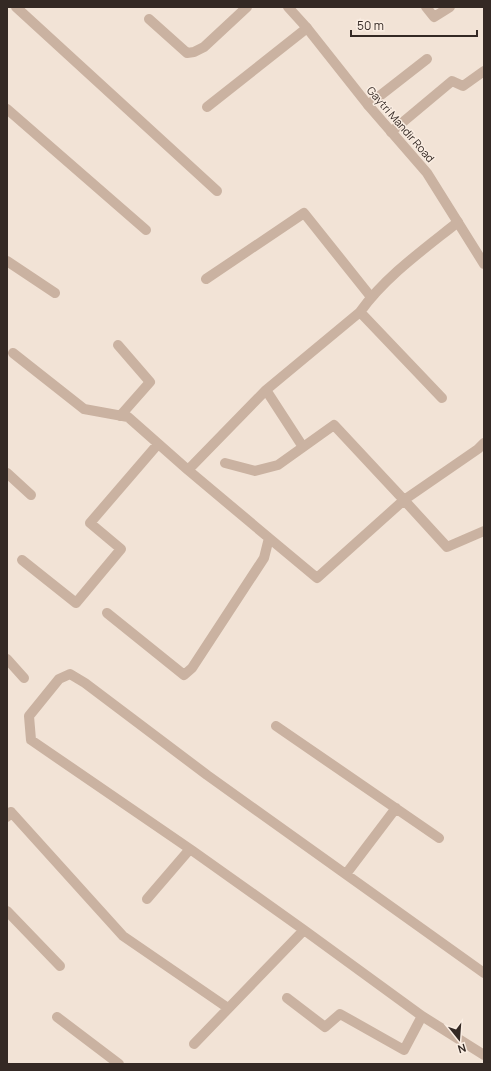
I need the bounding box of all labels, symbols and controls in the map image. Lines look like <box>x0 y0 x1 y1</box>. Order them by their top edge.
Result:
scale bar <box>351 12 477 38</box>
text: 50 m <box>357 17 384 34</box>
street label: Gaytri Mandir Road <box>364 83 438 165</box>
north arrow <box>439 1019 479 1059</box>
text: N <box>456 1041 468 1057</box>

